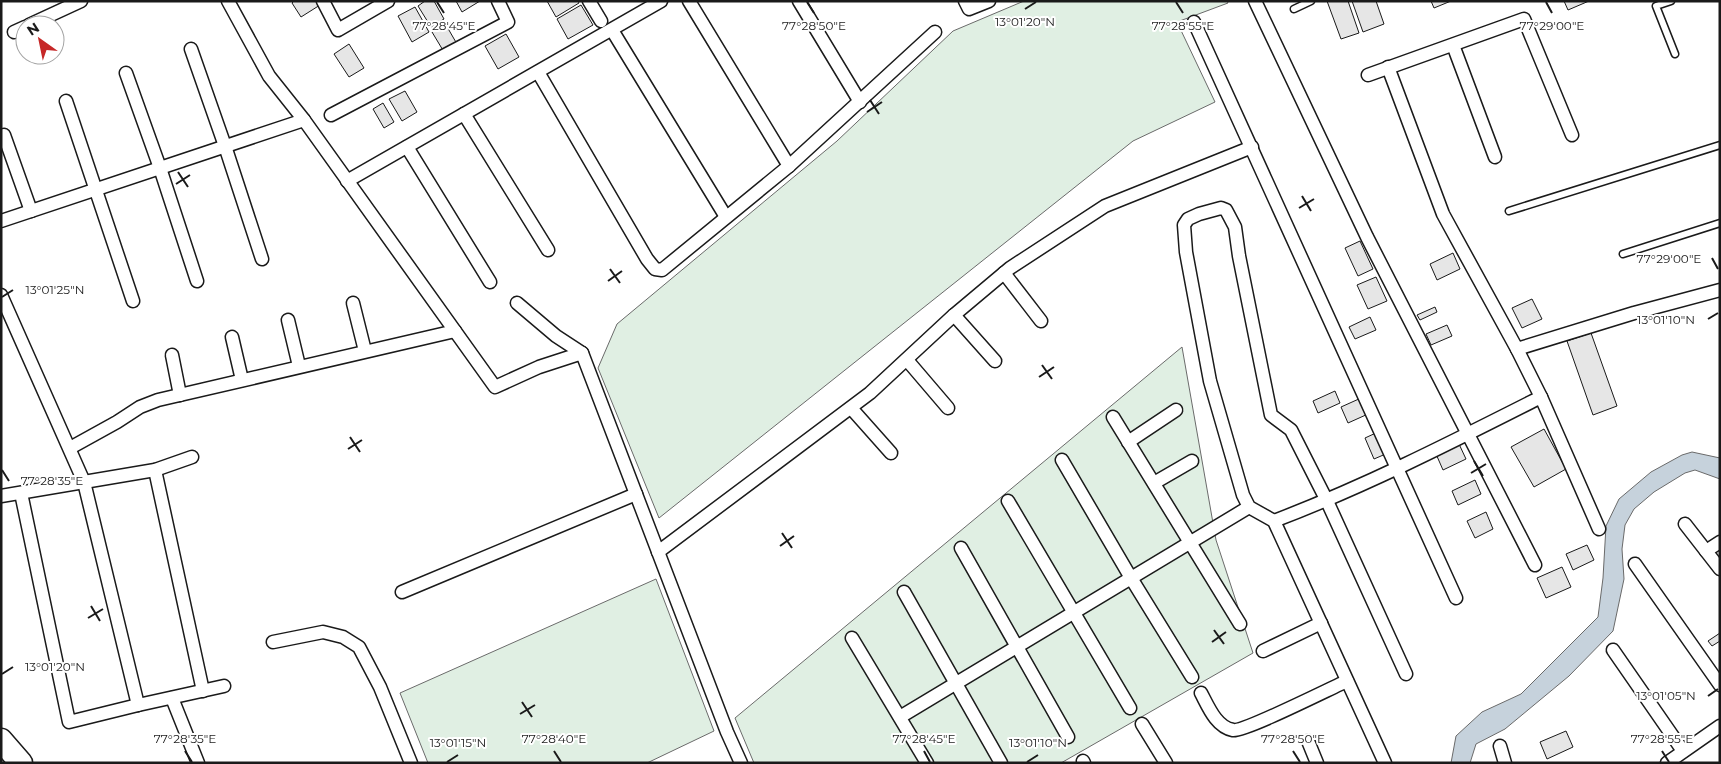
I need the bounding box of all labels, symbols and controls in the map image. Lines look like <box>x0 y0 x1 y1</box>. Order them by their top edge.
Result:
text: 13°01'20"N <box>995 14 1055 29</box>
north arrow <box>15 15 65 65</box>
text: N <box>23 18 43 40</box>
text: 77°28'45"E <box>412 18 476 33</box>
text: 77°28'50"E <box>782 18 846 33</box>
text: 77°28'55"E <box>1152 18 1214 33</box>
text: 77°29'00"E <box>1520 18 1584 33</box>
text: 77°29'00"E <box>1637 251 1701 266</box>
text: 13°01'25"N <box>26 282 84 297</box>
text: 13°01'10"N <box>1637 312 1695 327</box>
text: 77°28'35"E <box>21 473 83 488</box>
text: 13°01'20"N <box>25 659 85 674</box>
text: 13°01'05"N <box>1636 688 1696 703</box>
text: 77°28'35"E <box>154 731 216 746</box>
text: 77°28'40"E <box>522 731 586 746</box>
text: 77°28'45"E <box>892 731 956 746</box>
text: 77°28'50"E <box>1261 731 1325 746</box>
text: 77°28'55"E <box>1631 731 1693 746</box>
text: 13°01'15"N <box>430 735 486 750</box>
text: 13°01'10"N <box>1009 735 1067 750</box>

